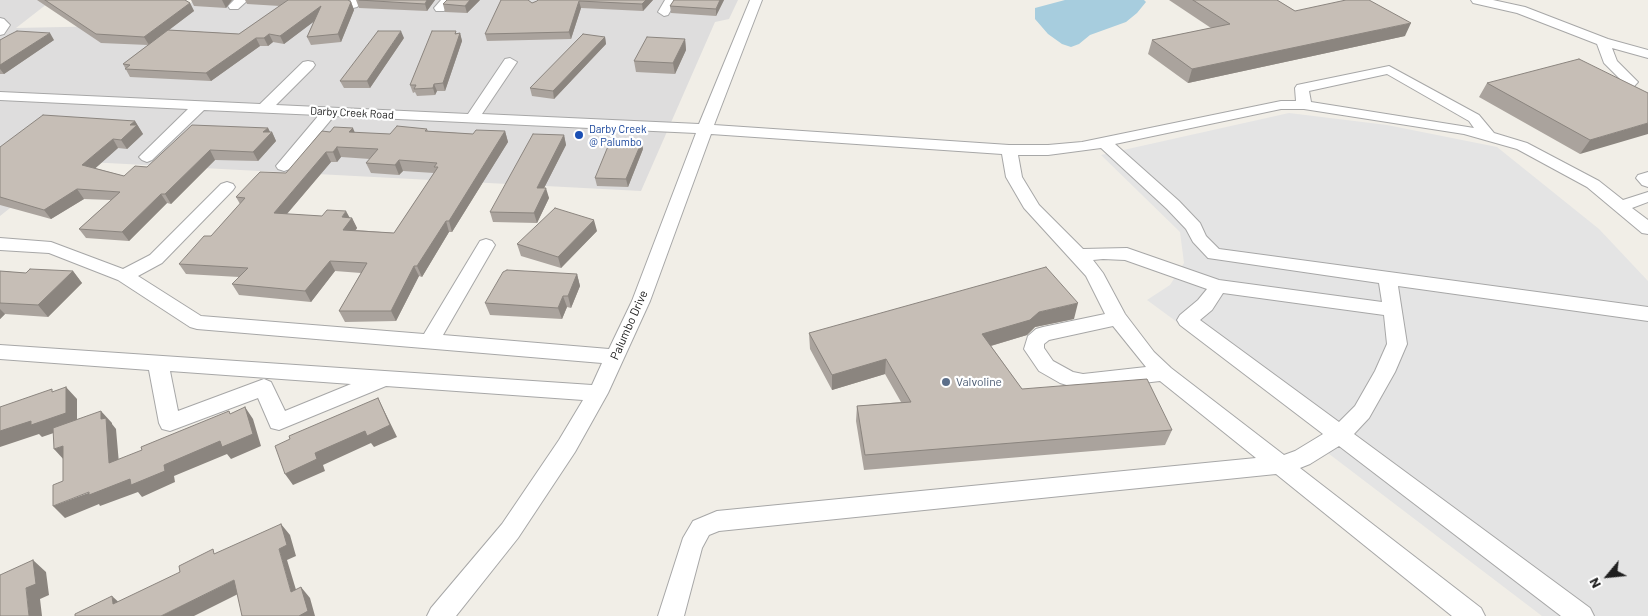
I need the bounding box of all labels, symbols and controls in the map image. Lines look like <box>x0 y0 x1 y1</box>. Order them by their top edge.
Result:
street label: Darby Creek Road <box>310 104 394 122</box>
place label: Darby Creek @ Palumbo <box>589 122 646 148</box>
marker: Darby Creek @ Palumbo <box>573 129 585 141</box>
street label: Palumbo Drive <box>607 288 651 362</box>
place label: Valvoline <box>956 375 1002 389</box>
marker: Valvoline <box>940 376 952 388</box>
north arrow <box>1583 551 1633 601</box>
text: N <box>1585 575 1604 591</box>

